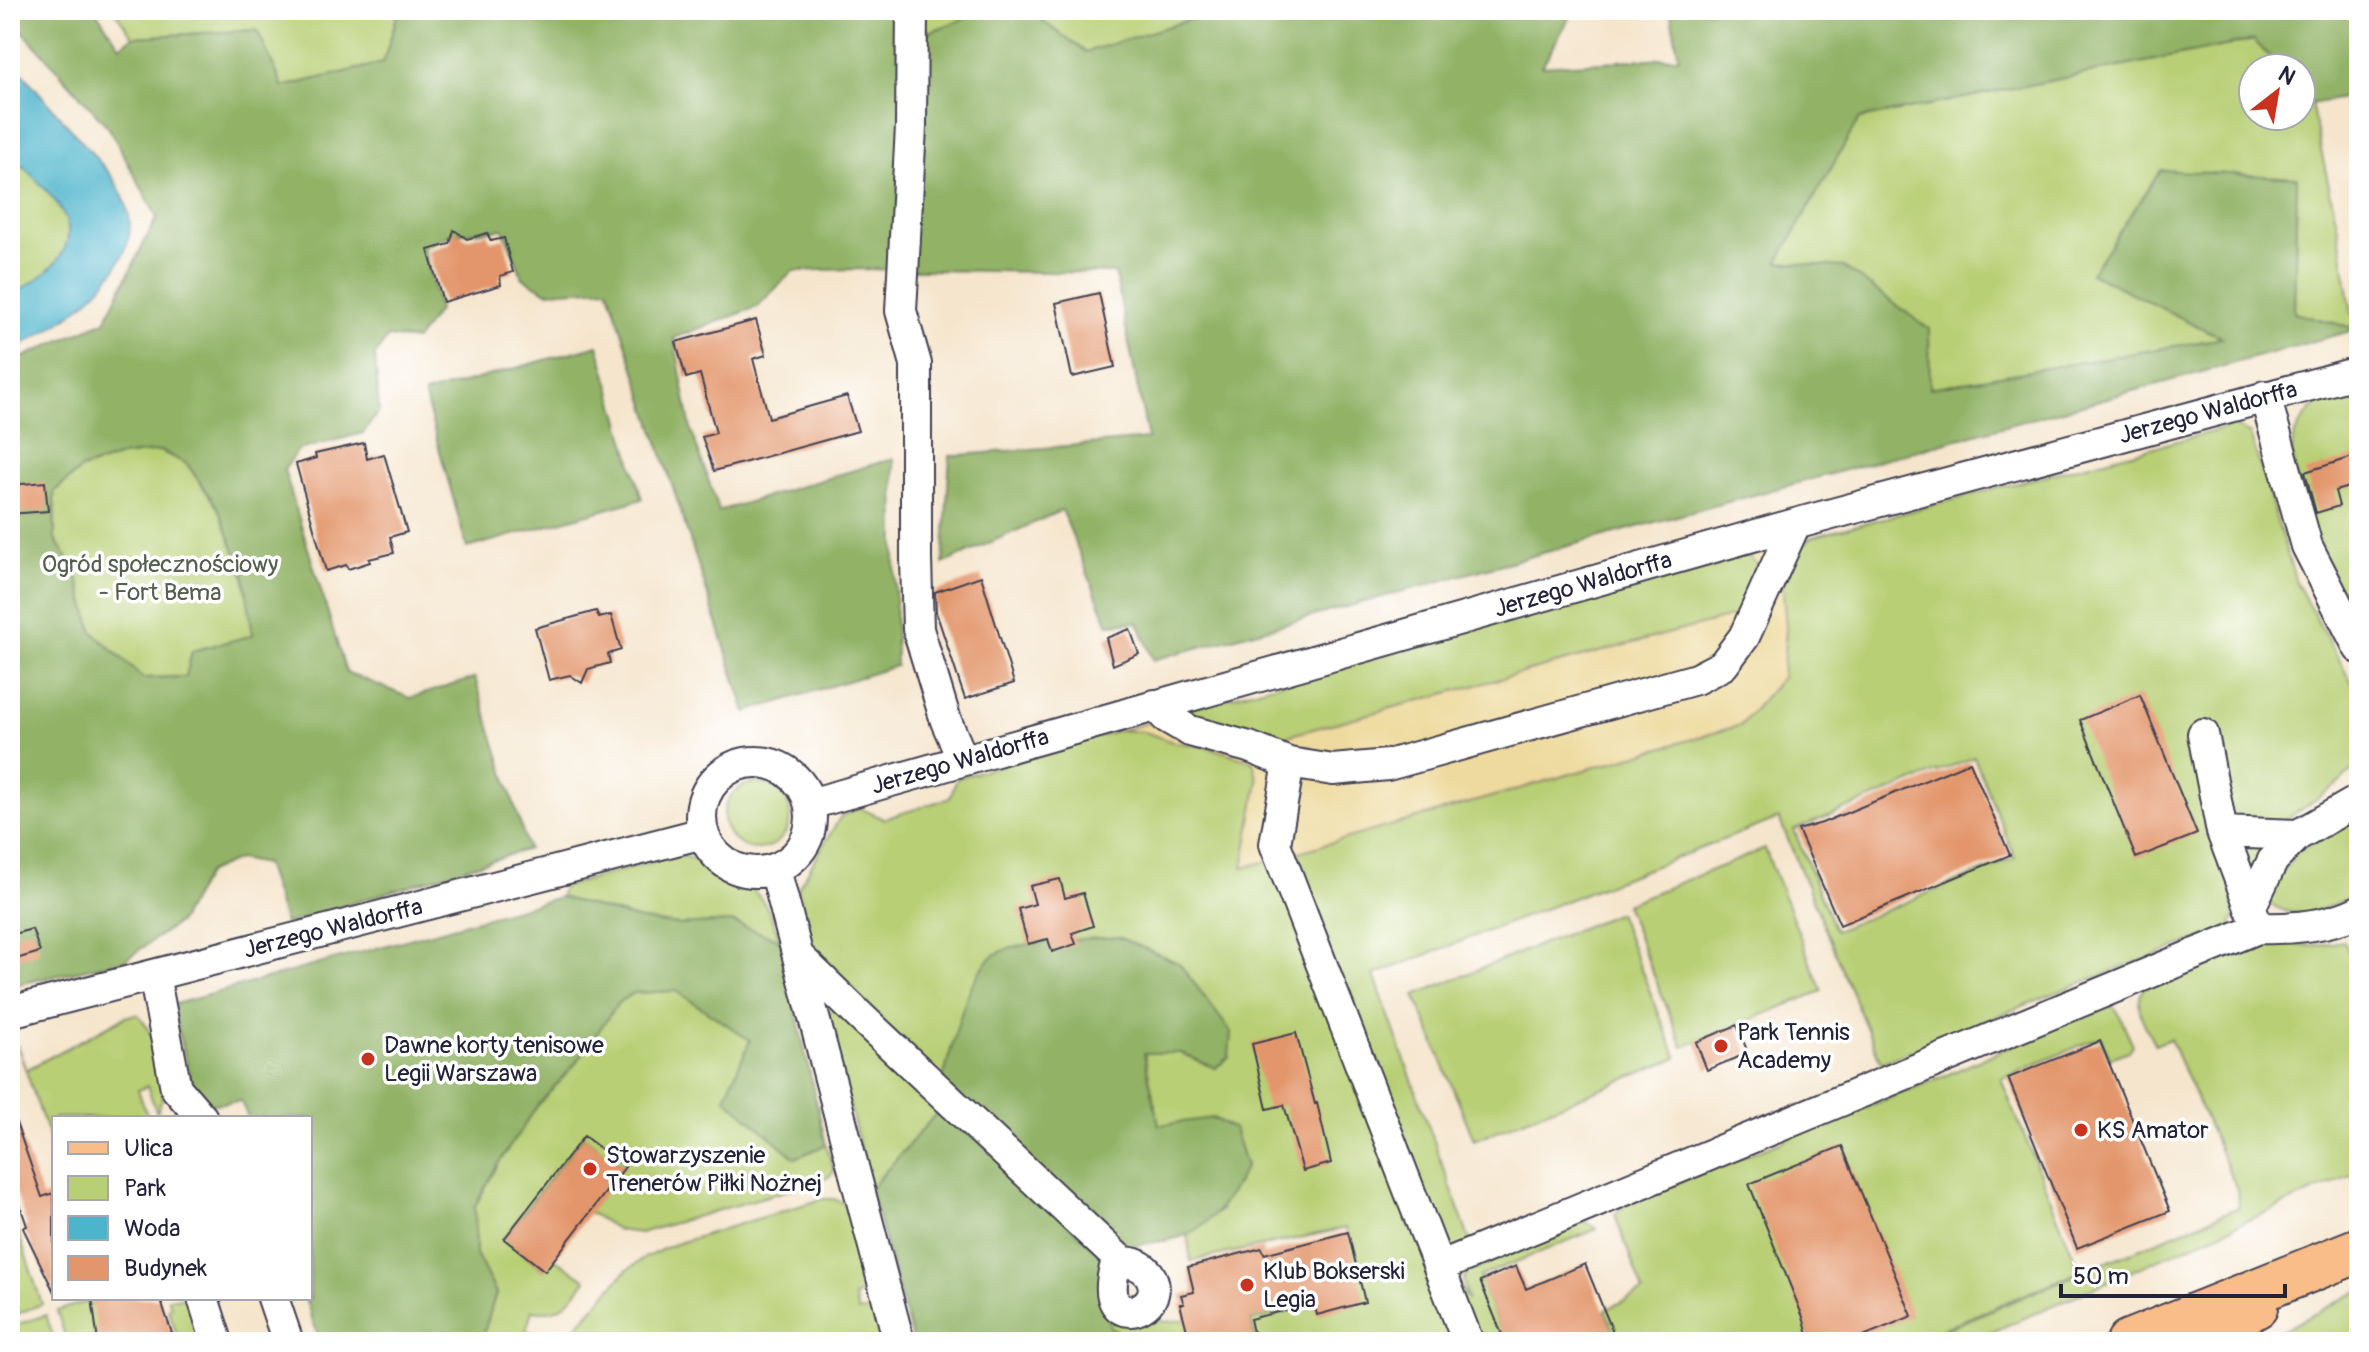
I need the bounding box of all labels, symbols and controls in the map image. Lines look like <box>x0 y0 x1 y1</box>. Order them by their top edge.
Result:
north arrow <box>2237 52 2317 132</box>
text: N <box>2273 60 2300 92</box>
street label: Jerzego Waldorffa <box>2116 375 2300 450</box>
street label: Jerzego Waldorffa <box>1491 545 1675 624</box>
park label: Ogród społecznościowy - Fort Bema <box>42 550 278 607</box>
street label: Jerzego Waldorffa <box>868 722 1052 801</box>
street label: Jerzego Waldorffa <box>241 892 426 965</box>
place label: Park Tennis Academy <box>1737 1018 1850 1075</box>
place label: Dawne korty tenisowe Legii Warszawa <box>384 1031 604 1088</box>
marker: Park Tennis Academy <box>1712 1037 1730 1055</box>
marker: Dawne korty tenisowe Legii Warszawa <box>359 1050 377 1068</box>
legend <box>52 1116 312 1300</box>
place label: KS Amator <box>2097 1116 2209 1145</box>
marker: KS Amator <box>2072 1121 2090 1139</box>
text: Ulica <box>124 1134 173 1163</box>
place label: Stowarzyszenie Trenerów Piłki Nożnej <box>606 1141 822 1198</box>
marker: Stowarzyszenie Trenerów Piłki Nożnej <box>581 1160 599 1178</box>
text: Park <box>124 1174 166 1203</box>
text: Woda <box>124 1214 180 1243</box>
scale bar <box>2061 1248 2285 1298</box>
text: Budynek <box>124 1254 207 1283</box>
place label: Klub Bokserski Legia <box>1263 1257 1405 1314</box>
text: 50 m <box>2073 1262 2129 1291</box>
marker: Klub Bokserski Legia <box>1238 1276 1256 1294</box>

